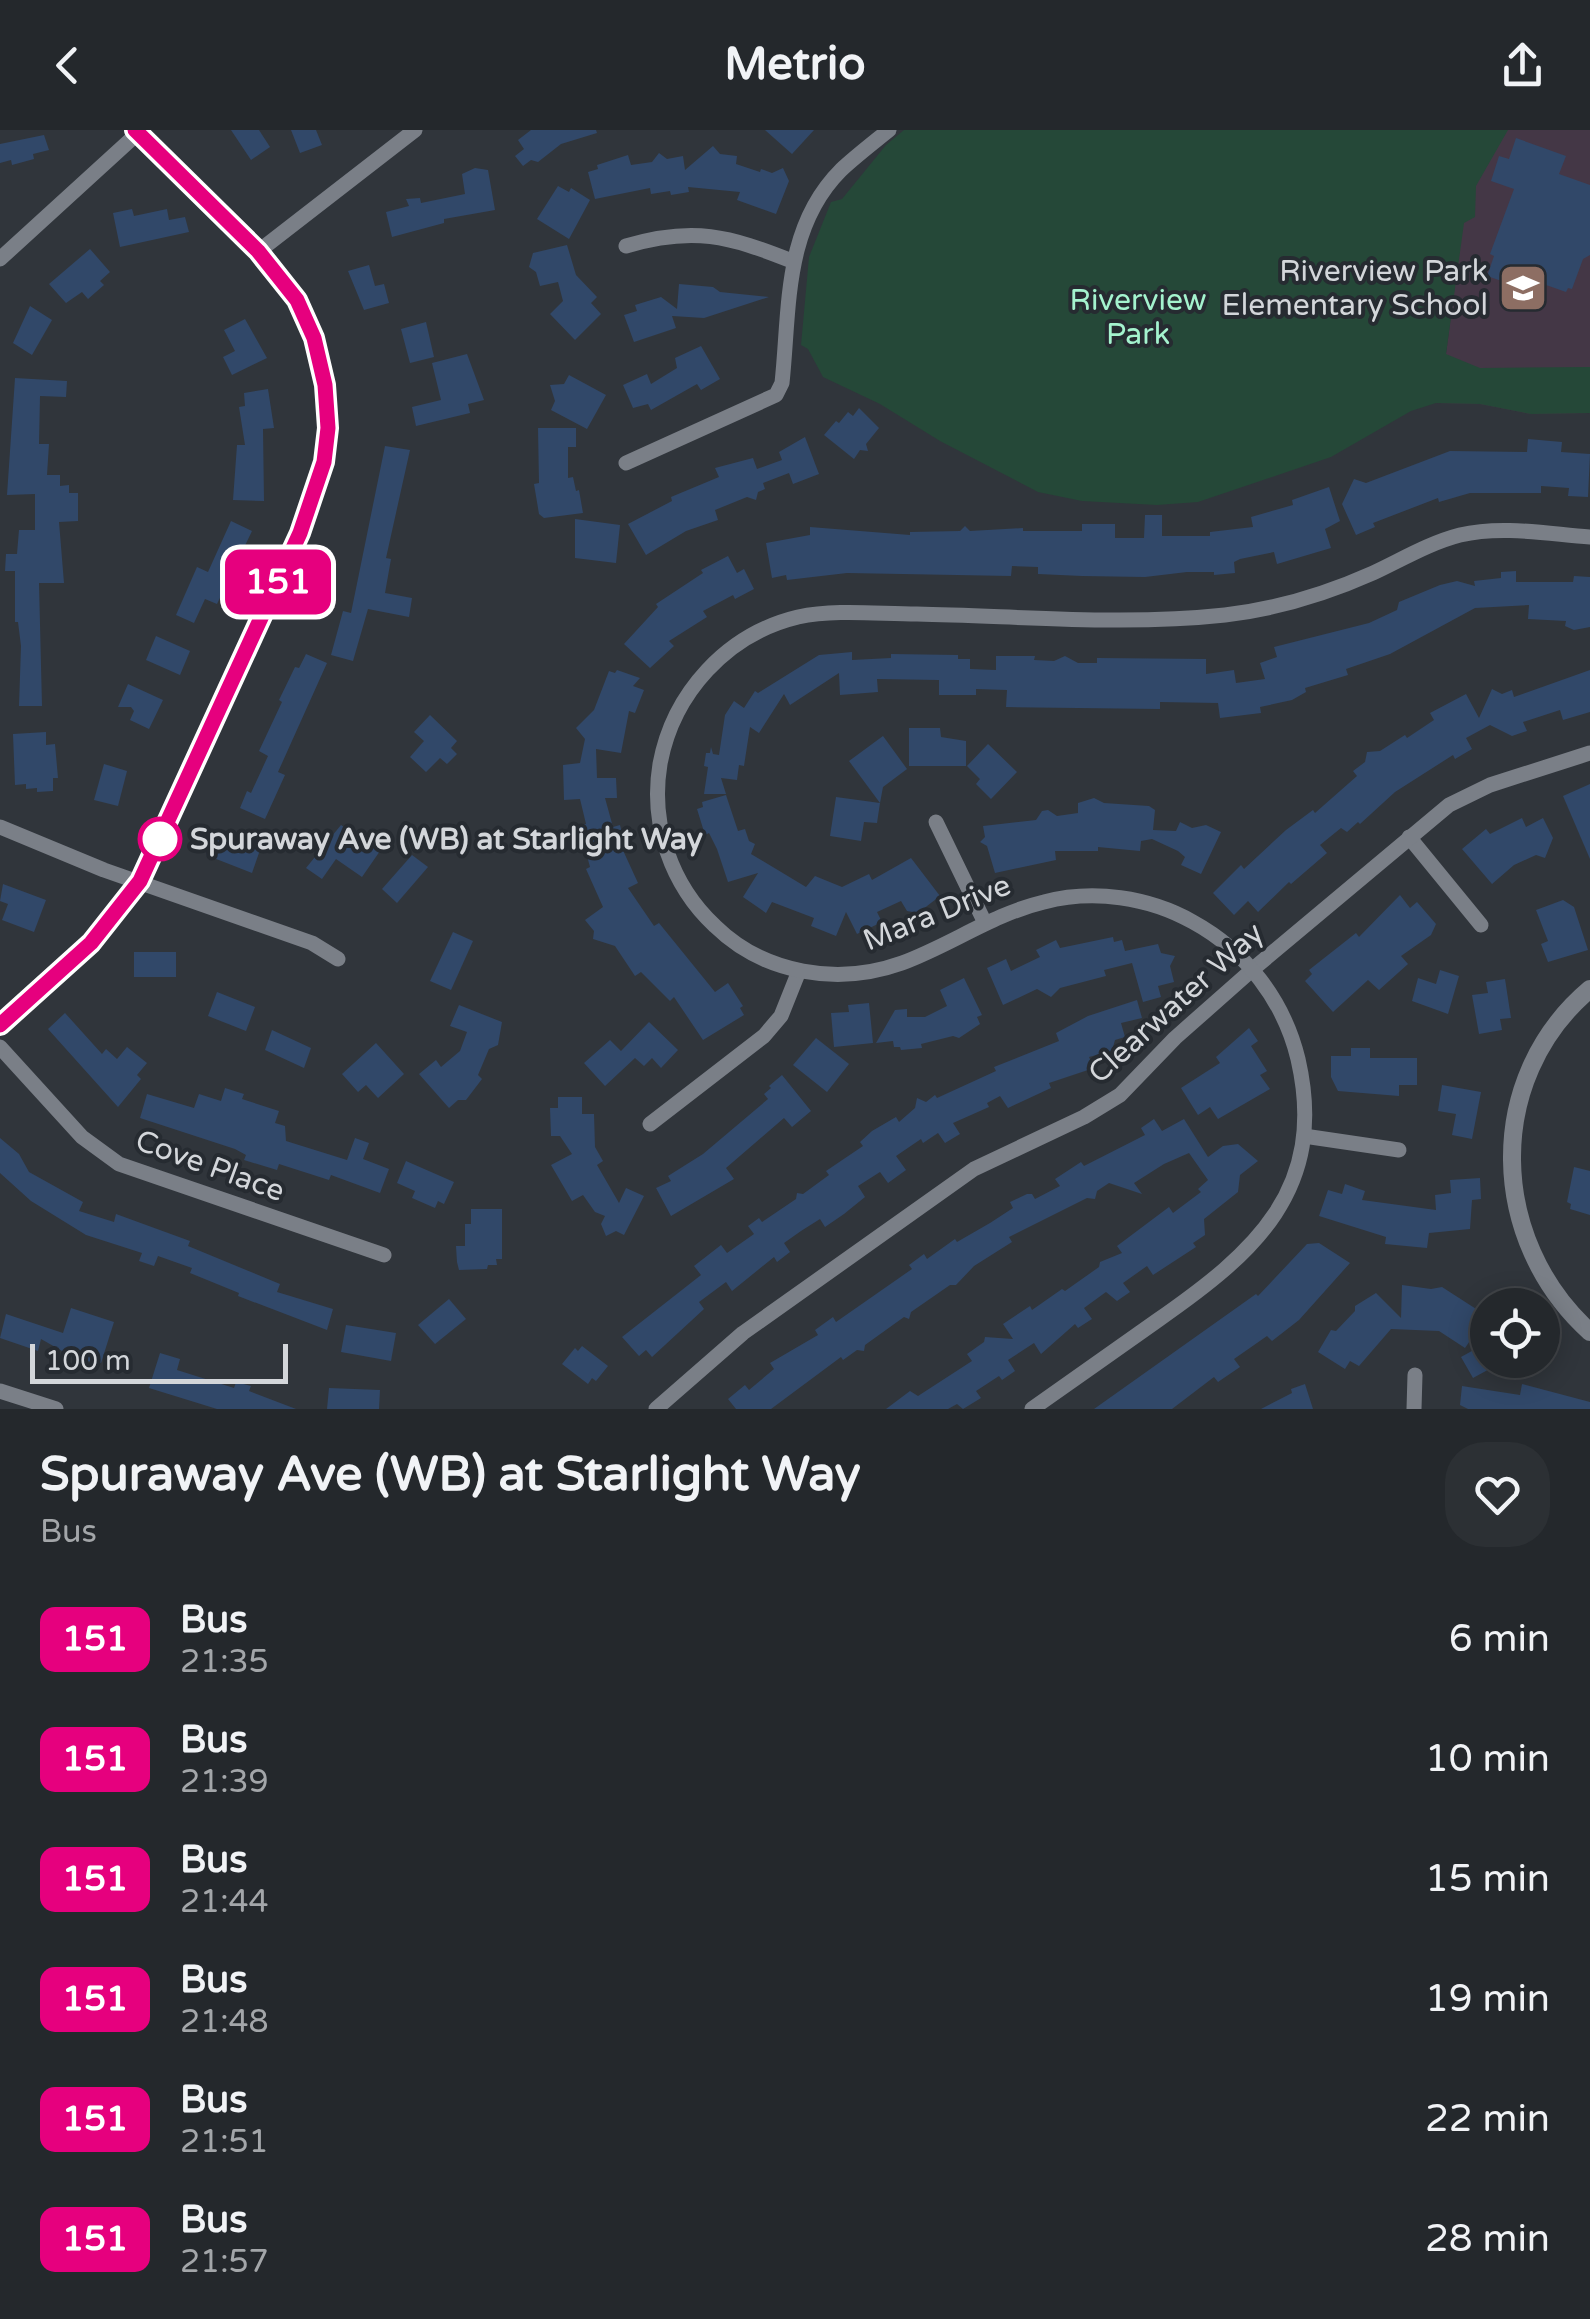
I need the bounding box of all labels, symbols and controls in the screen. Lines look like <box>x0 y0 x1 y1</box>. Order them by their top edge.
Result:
icon: back <box>40 38 95 93</box>
text: Metrio <box>724 38 866 92</box>
icon: share <box>1495 38 1550 93</box>
place label: Riverview Park Elementary School <box>1222 253 1488 324</box>
school or university icon: Riverview Park Elementary School <box>1497 262 1549 314</box>
park label: Riverview Park <box>1070 282 1206 353</box>
line badge: 151 <box>220 550 336 614</box>
text: 151 <box>245 561 311 603</box>
marker: Spuraway Ave (WB) at Starlight Way <box>139 818 181 860</box>
place label: Spuraway Ave (WB) at Starlight Way <box>190 821 703 858</box>
street label: Mara Drive <box>858 867 1016 959</box>
street label: Clearwater Way <box>1081 915 1271 1091</box>
street label: Cove Place <box>130 1122 290 1210</box>
map controls <box>1470 1288 1560 1378</box>
button: locate <box>1470 1288 1560 1378</box>
scale bar <box>30 1339 288 1384</box>
text: 100 m <box>45 1344 131 1378</box>
button: heart <box>1445 1442 1550 1547</box>
text: Spuraway Ave (WB) at Starlight Way <box>40 1446 860 1504</box>
text: Bus <box>40 1513 97 1551</box>
text: Bus <box>180 1597 247 1643</box>
text: 6 min <box>1449 1616 1550 1662</box>
text: 151 <box>62 1618 128 1660</box>
text: 21:35 <box>180 1643 269 1681</box>
text: Bus <box>180 1717 247 1763</box>
text: 10 min <box>1425 1736 1550 1782</box>
text: 151 <box>62 1738 128 1780</box>
text: 21:39 <box>180 1763 269 1801</box>
text: Bus <box>180 1837 247 1883</box>
text: 15 min <box>1425 1856 1550 1902</box>
text: 151 <box>62 1858 128 1900</box>
text: 21:44 <box>180 1883 269 1921</box>
text: Bus <box>180 1957 247 2003</box>
text: 19 min <box>1425 1976 1550 2022</box>
text: 151 <box>62 1978 128 2020</box>
text: 21:48 <box>180 2003 269 2041</box>
text: Bus <box>180 2077 247 2123</box>
text: 22 min <box>1425 2096 1550 2142</box>
text: 151 <box>62 2098 128 2140</box>
text: 21:51 <box>180 2123 269 2161</box>
text: Bus <box>180 2197 247 2243</box>
text: 28 min <box>1425 2216 1550 2262</box>
text: 151 <box>62 2218 128 2260</box>
text: 21:57 <box>180 2243 269 2281</box>

